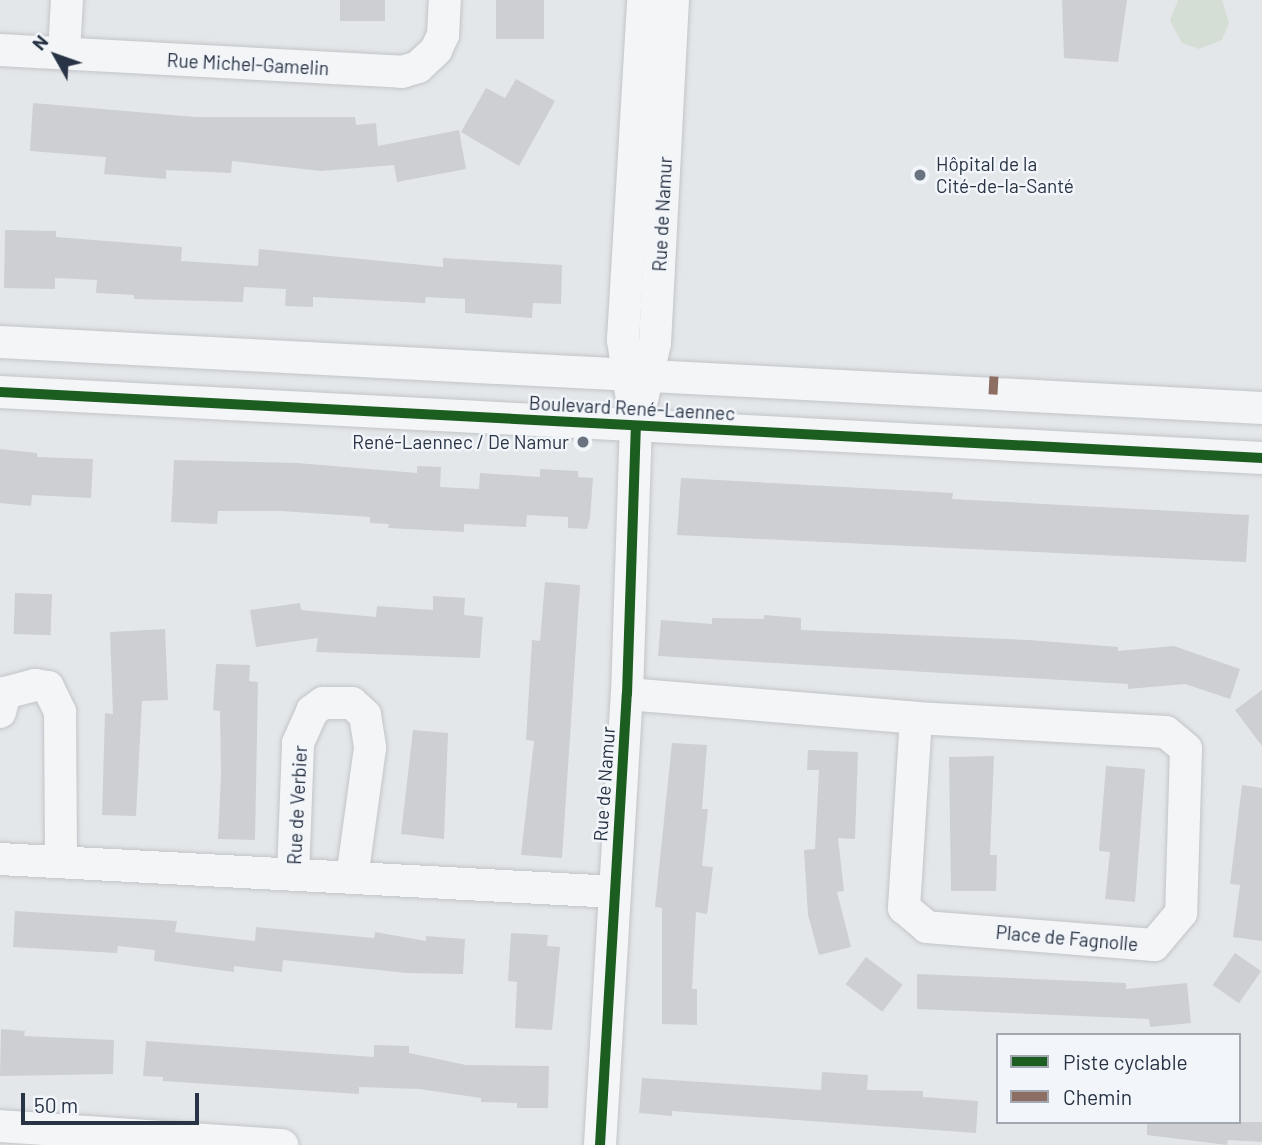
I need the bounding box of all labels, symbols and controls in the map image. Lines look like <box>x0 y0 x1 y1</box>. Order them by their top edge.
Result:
north arrow <box>21 21 91 91</box>
text: N <box>27 30 52 54</box>
street label: Rue Michel-Gamelin <box>166 48 330 80</box>
place label: Hôpital de la Cité-de-la-Santé <box>936 153 1074 197</box>
street label: Rue de Namur <box>648 156 676 272</box>
marker: Hôpital de la Cité-de-la-Santé <box>910 165 930 185</box>
street label: Boulevard René-Laennec <box>528 391 736 425</box>
place label: René-Laennec / De Namur <box>352 431 569 453</box>
marker: René-Laennec / De Namur <box>575 434 591 450</box>
street label: Rue de Namur <box>589 726 619 842</box>
street label: Rue de Verbier <box>282 745 312 865</box>
street label: Place de Fagnolle <box>995 920 1139 956</box>
legend <box>996 1033 1241 1124</box>
text: Piste cyclable <box>1063 1049 1188 1074</box>
scale bar <box>24 1078 203 1122</box>
text: Chemin <box>1063 1084 1132 1109</box>
text: 50 m <box>34 1092 78 1117</box>

